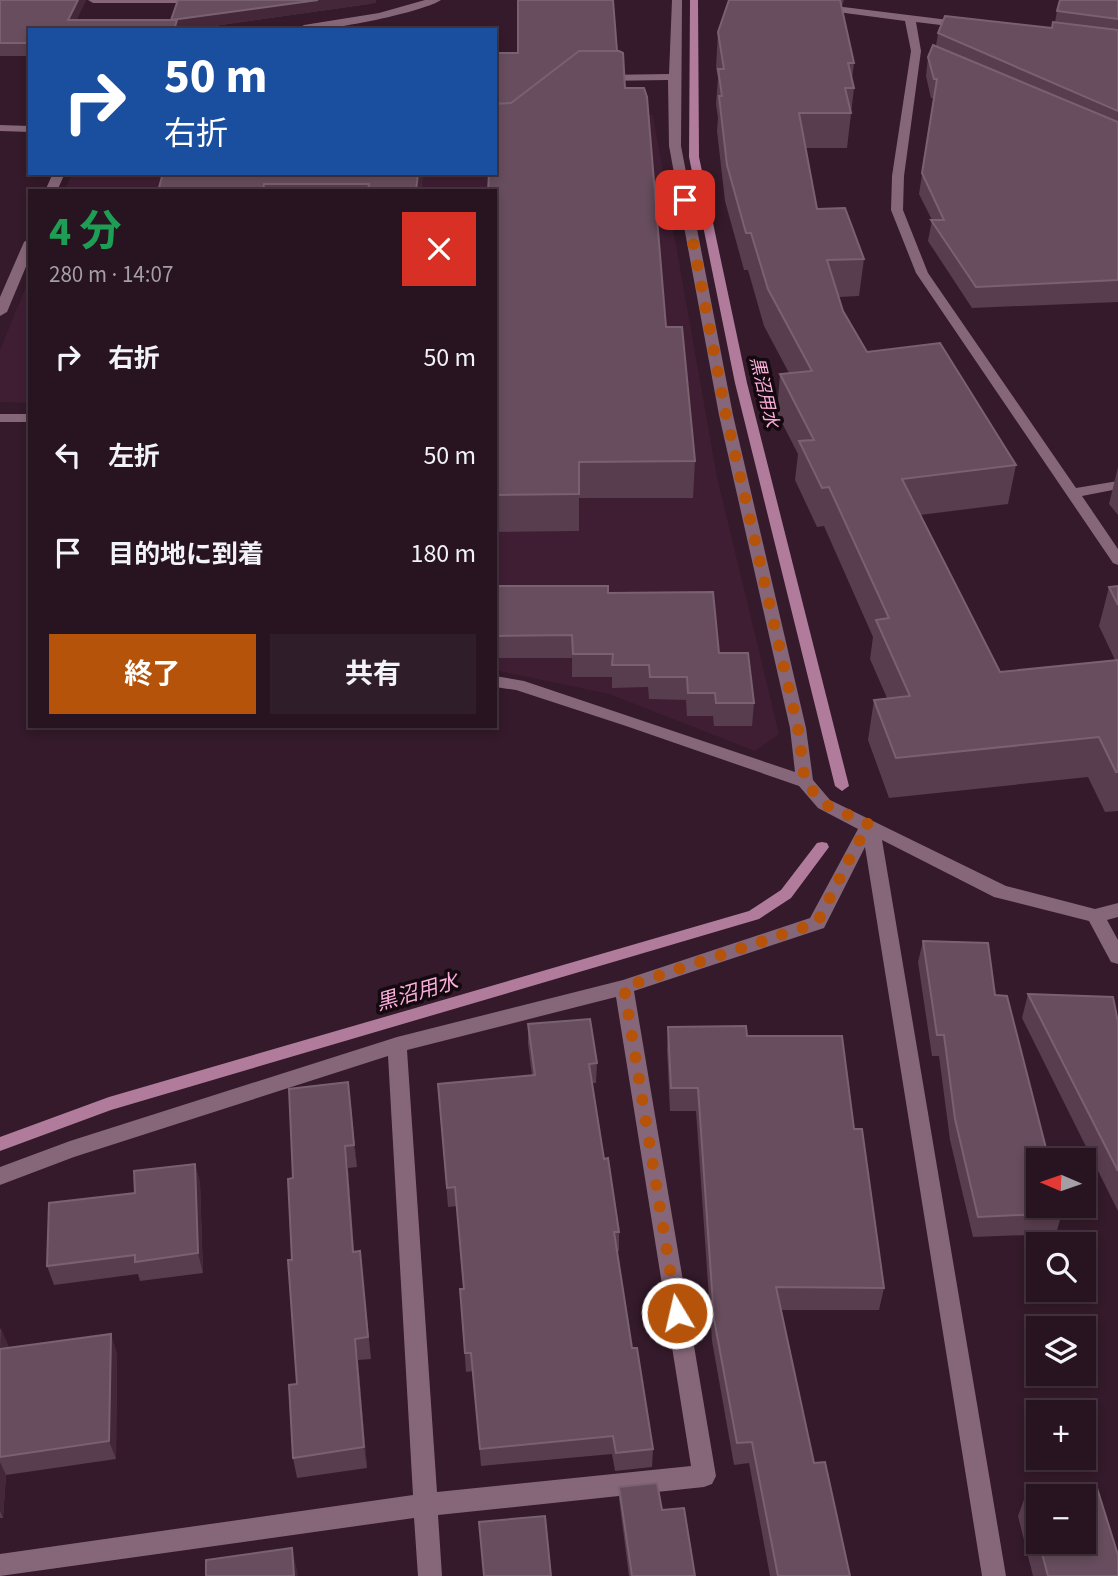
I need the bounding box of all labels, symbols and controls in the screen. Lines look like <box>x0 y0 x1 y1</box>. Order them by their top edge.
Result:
text: 50 m <box>164 42 268 112</box>
icon: right <box>49 56 140 147</box>
text: 右折 <box>164 111 228 157</box>
pin <box>655 170 715 230</box>
icon: arrive <box>666 181 704 219</box>
text: 4 分 <box>49 202 122 262</box>
button: close <box>402 212 476 286</box>
text: 280 m · 14:07 <box>49 258 173 291</box>
icon: right <box>49 338 87 376</box>
text: 50 m <box>423 339 476 376</box>
text: 右折 <box>108 340 160 377</box>
water label: 黒沼用水 <box>744 354 785 432</box>
icon: left <box>49 436 87 474</box>
text: 50 m <box>423 437 476 474</box>
text: 左折 <box>108 438 160 475</box>
icon: arrive <box>49 534 87 572</box>
text: 180 m <box>410 535 476 572</box>
text: 目的地に到着 <box>108 536 264 573</box>
button: 終了 <box>49 634 256 714</box>
button: 共有 <box>270 634 476 714</box>
water label: 黒沼用水 <box>372 965 463 1018</box>
north arrow <box>1026 1148 1096 1218</box>
map controls <box>1026 1148 1096 1554</box>
button: search <box>1026 1232 1096 1302</box>
position arrow <box>640 1276 714 1350</box>
button: layers <box>1026 1316 1096 1386</box>
button: + <box>1026 1400 1096 1470</box>
button: − <box>1026 1484 1096 1554</box>

